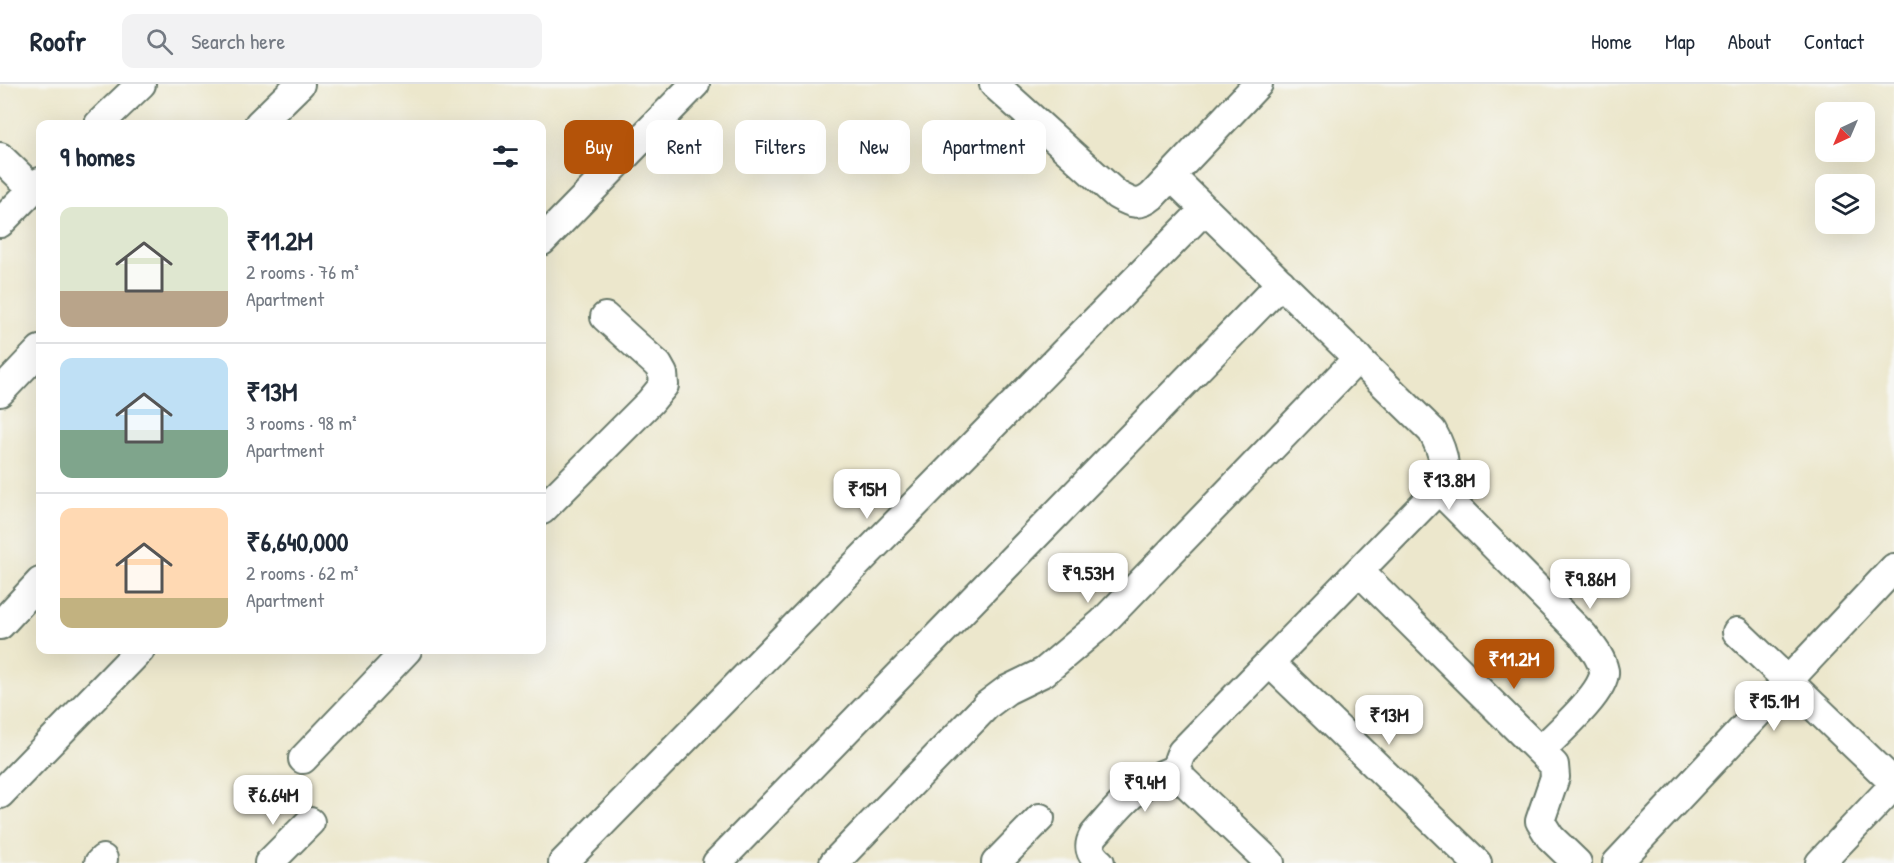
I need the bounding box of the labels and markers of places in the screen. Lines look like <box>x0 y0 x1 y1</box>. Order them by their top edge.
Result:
pin: ₹13.8M <box>1400 460 1498 511</box>
pin: ₹15M <box>831 469 903 520</box>
pin: ₹9.53M <box>1039 553 1137 604</box>
pin: ₹9.86M <box>1541 559 1639 610</box>
pin: ₹11.2M <box>1465 639 1563 690</box>
pin: ₹15.1M <box>1725 681 1823 732</box>
pin: ₹13M <box>1353 695 1425 746</box>
pin: ₹9.4M <box>1103 762 1187 813</box>
pin: ₹6.64M <box>224 775 322 826</box>

